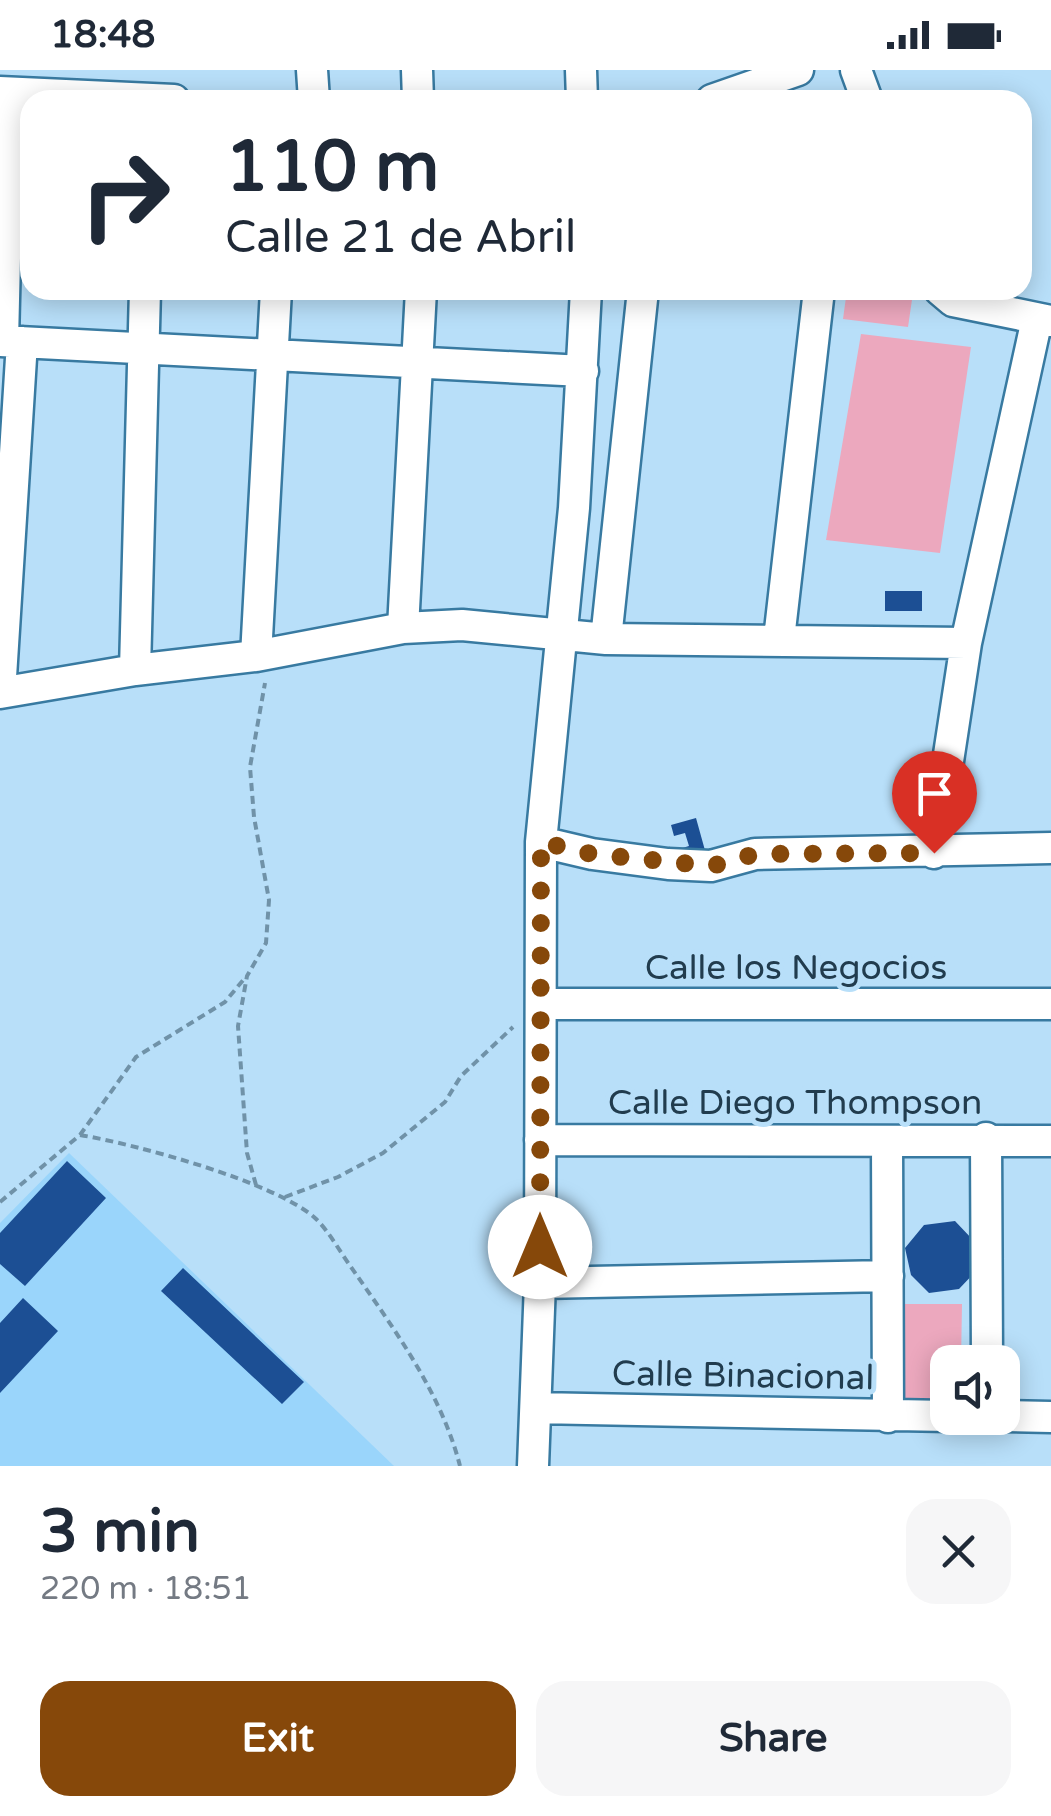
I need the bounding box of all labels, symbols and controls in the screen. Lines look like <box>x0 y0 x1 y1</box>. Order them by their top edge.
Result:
text: 18:48 <box>50 12 155 58</box>
text: 110 m <box>225 126 439 210</box>
icon: right <box>60 130 190 260</box>
text: Calle 21 de Abril <box>225 211 576 265</box>
pin <box>892 751 977 854</box>
icon: arrive <box>907 766 962 821</box>
street label: Calle los Negocios <box>645 947 947 989</box>
street label: Calle Diego Thompson <box>608 1082 982 1124</box>
position arrow <box>488 1195 592 1299</box>
map controls <box>930 1345 1020 1435</box>
button: sound <box>930 1345 1020 1435</box>
street label: Calle Binacional <box>611 1353 875 1399</box>
text: 3 min <box>40 1496 200 1568</box>
button: close <box>906 1499 1011 1604</box>
text: 220 m · 18:51 <box>40 1570 252 1608</box>
button: Exit <box>40 1681 516 1796</box>
button: Share <box>536 1681 1011 1796</box>

